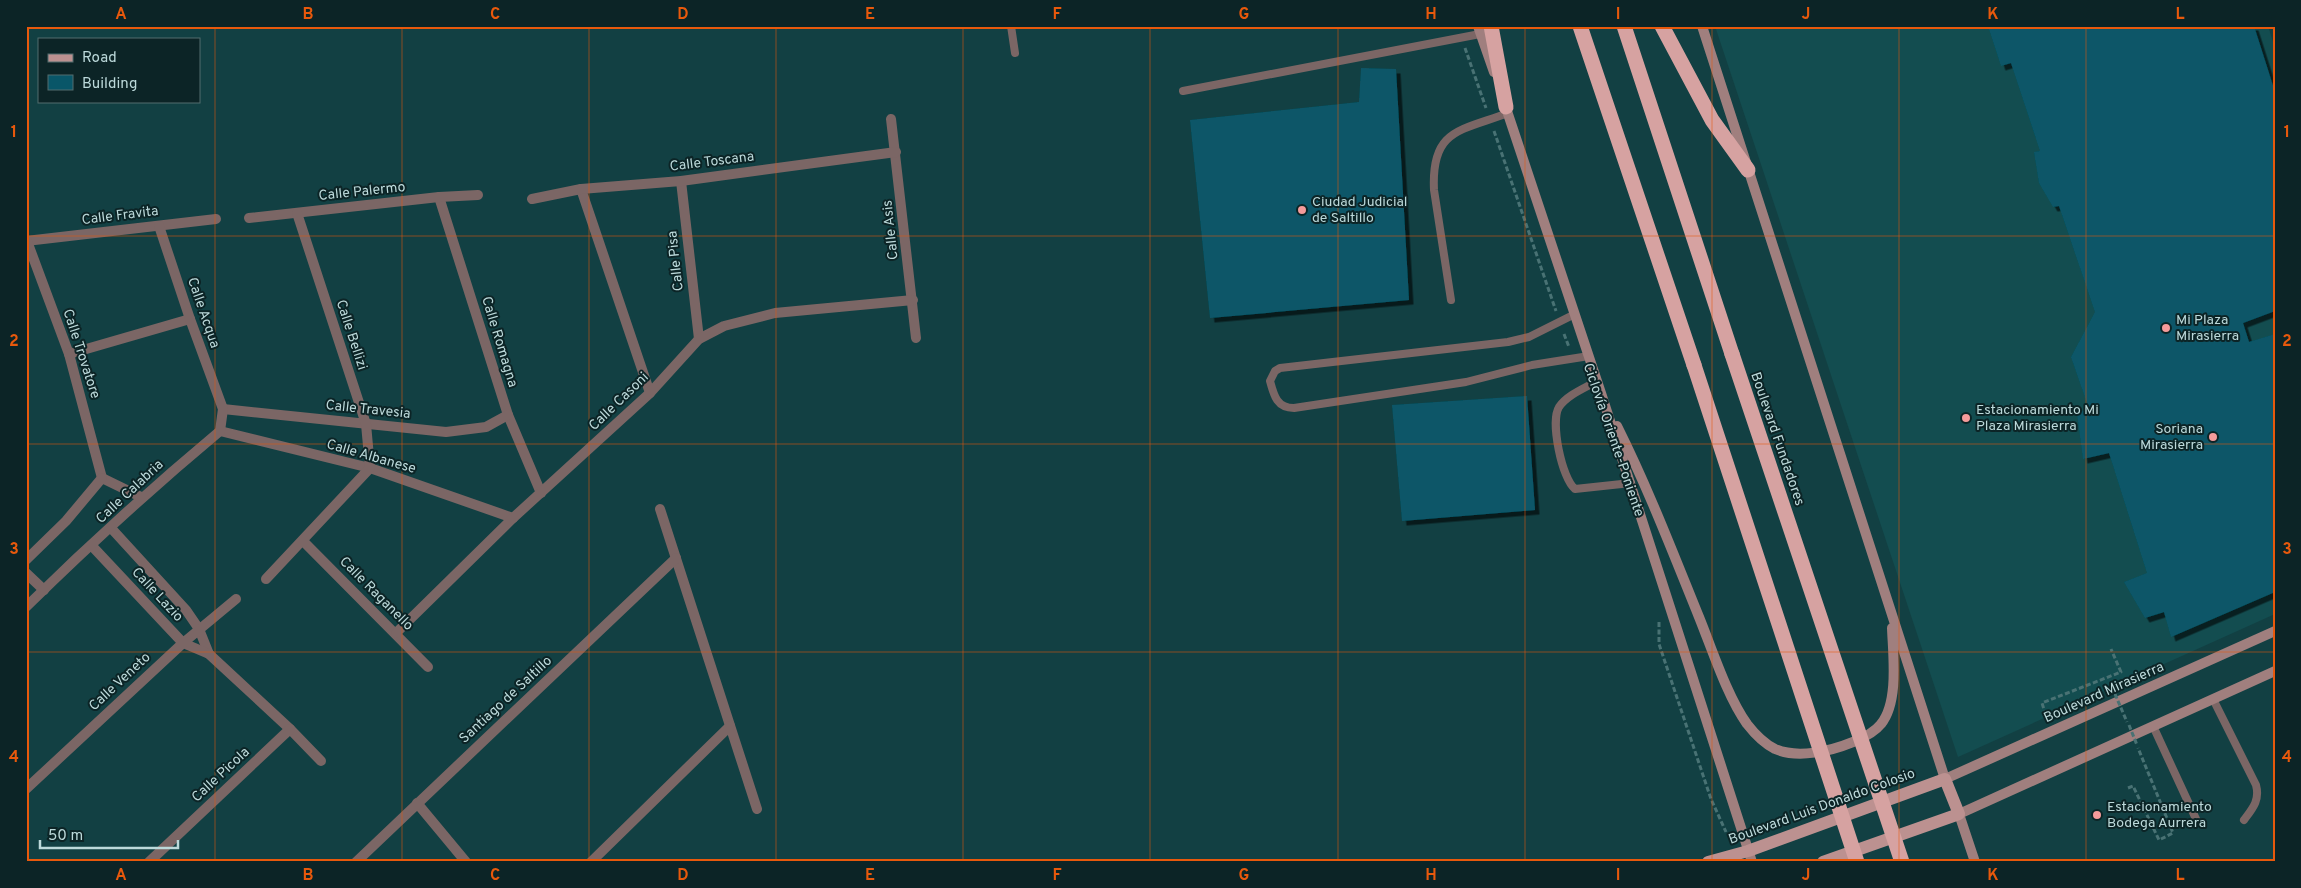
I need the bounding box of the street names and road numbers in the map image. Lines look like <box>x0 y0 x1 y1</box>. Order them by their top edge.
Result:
street label: Calle Toscana <box>669 148 755 176</box>
street label: Calle Palermo <box>318 179 406 205</box>
street label: Calle Asis <box>879 199 903 261</box>
street label: Calle Fravita <box>81 203 159 229</box>
street label: Calle Pisa <box>664 230 688 292</box>
street label: Calle Acqua <box>183 275 223 351</box>
street label: Calle Romagna <box>477 295 521 389</box>
street label: Calle Bellizi <box>332 298 370 372</box>
street label: Calle Trovatore <box>58 307 104 401</box>
street label: Ciclovía Oriente-Poniente <box>1579 361 1647 519</box>
street label: Calle Casoni <box>586 369 652 435</box>
street label: Boulevard Fundadores <box>1746 370 1808 508</box>
street label: Calle Travesia <box>325 397 411 423</box>
street label: Calle Albanese <box>324 436 418 478</box>
street label: Calle Calabria <box>93 456 167 528</box>
street label: Calle Raganello <box>335 553 417 635</box>
street label: Calle Lazio <box>128 564 187 626</box>
street label: Calle Veneto <box>86 649 154 715</box>
street label: Santiago de Saltillo <box>456 653 556 747</box>
street label: Boulevard Mirasierra <box>2041 659 2167 727</box>
street label: Calle Picola <box>189 744 253 806</box>
street label: Boulevard Luis Donaldo Colosio <box>1727 765 1918 849</box>

